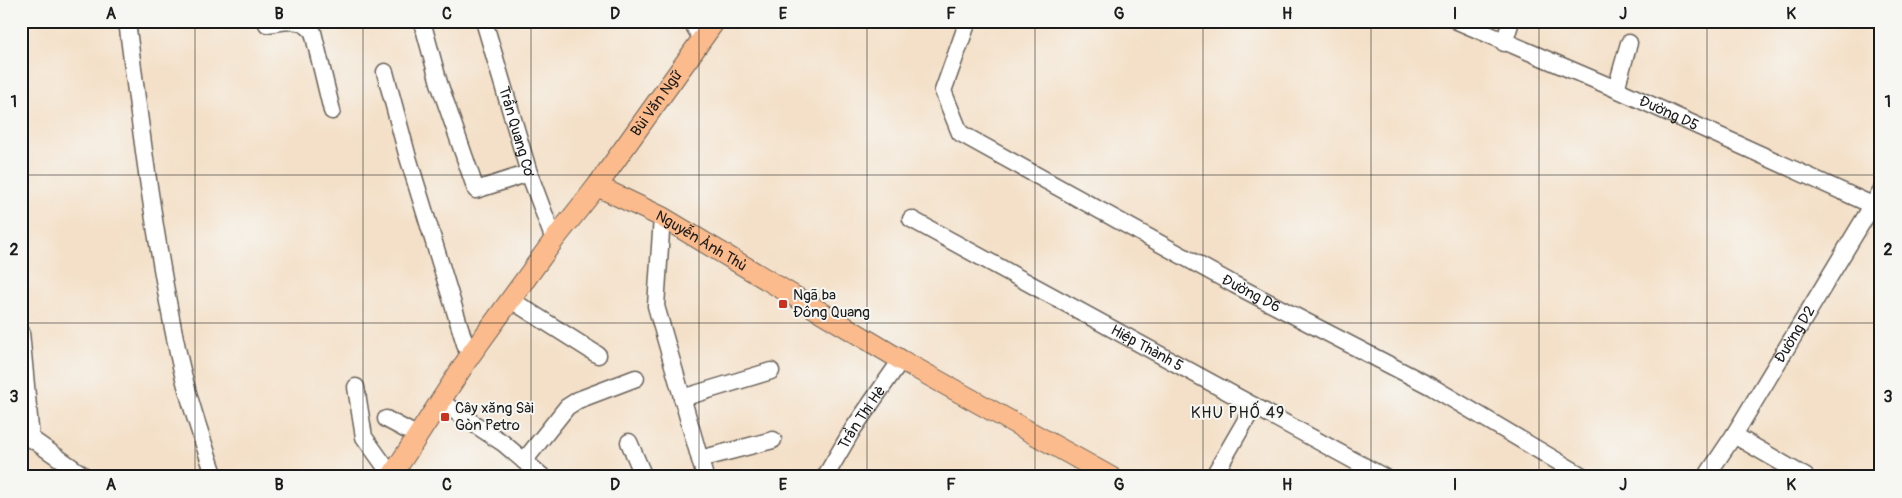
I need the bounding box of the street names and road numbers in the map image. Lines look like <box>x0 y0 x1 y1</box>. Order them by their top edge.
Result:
street label: Bùi Văn Ngữ <box>627 66 687 140</box>
street label: Trần Quang Cơ <box>494 84 539 179</box>
street label: Đường D5 <box>1636 92 1701 135</box>
street label: Nguyễn Ảnh Thủ <box>653 206 750 276</box>
street label: Đường D6 <box>1218 270 1284 317</box>
street label: Đường D2 <box>1771 303 1820 367</box>
street label: Hiệp Thành 5 <box>1107 321 1186 376</box>
street label: Trần Thị Hè <box>834 382 890 453</box>

